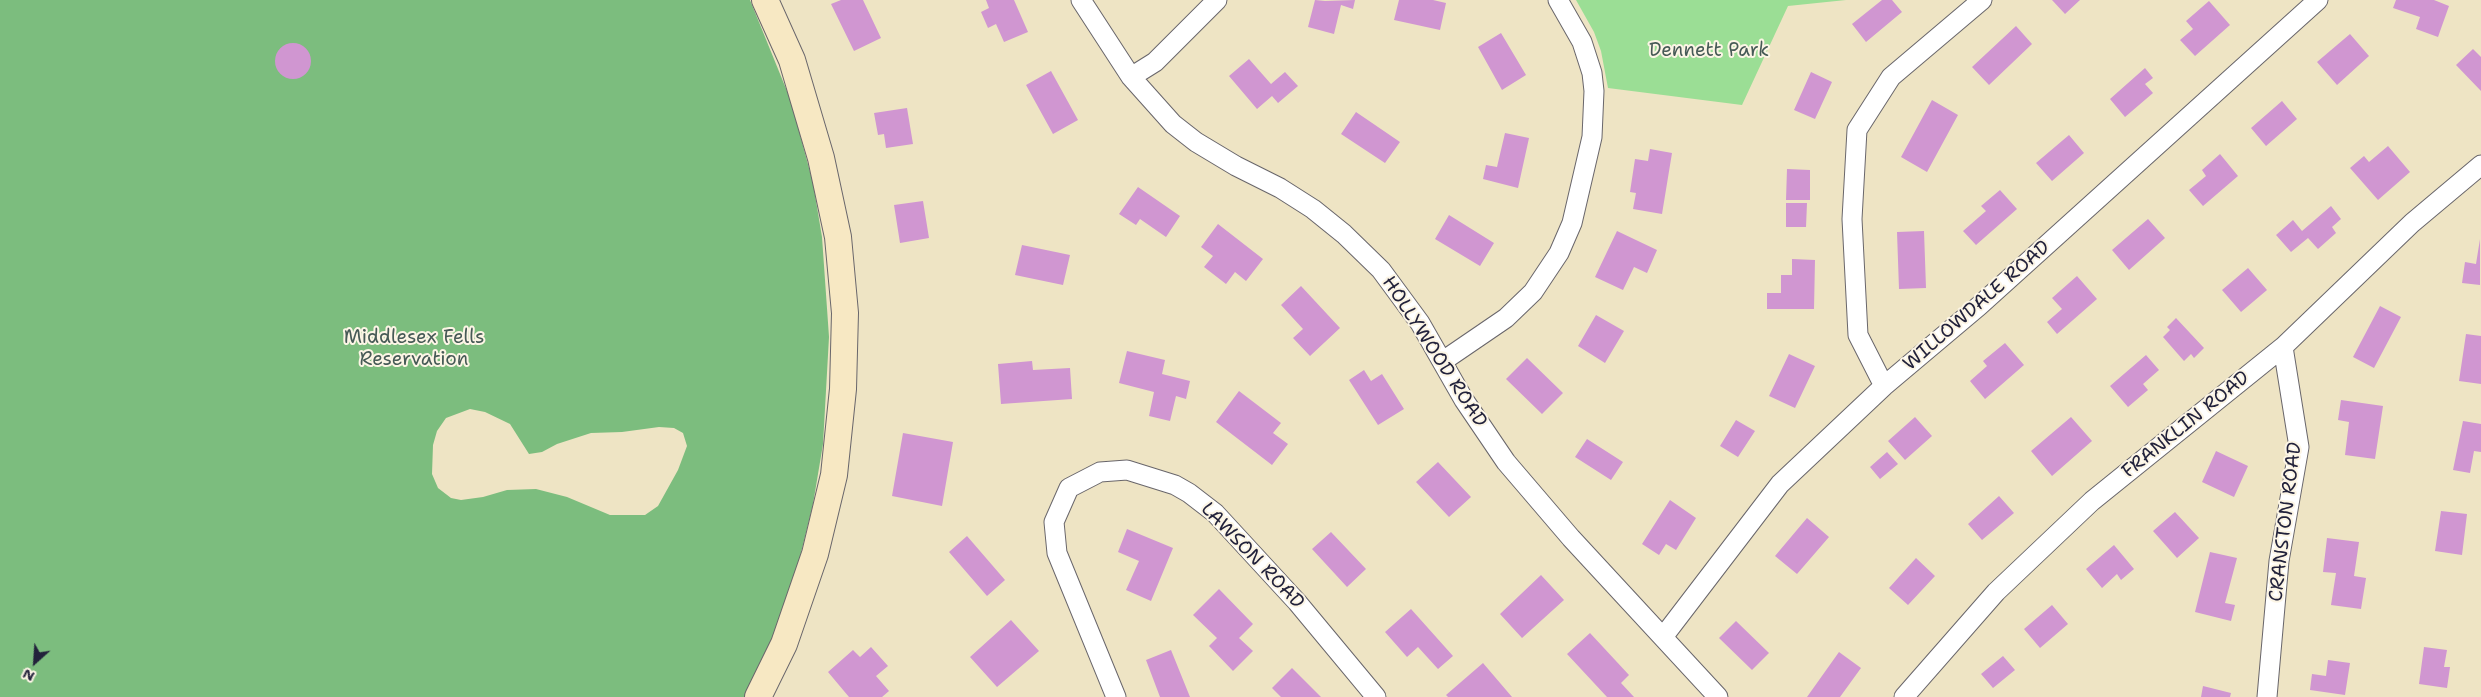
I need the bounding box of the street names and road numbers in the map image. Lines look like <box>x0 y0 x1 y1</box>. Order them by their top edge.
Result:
street label: WILLOWDALE ROAD <box>1899 236 2055 376</box>
street label: HOLLYWOOD ROAD <box>1377 272 1491 432</box>
street label: FRANKLIN ROAD <box>2118 367 2254 483</box>
street label: CRANSTON ROAD <box>2265 441 2307 603</box>
street label: LAWSON ROAD <box>1196 498 1308 614</box>

